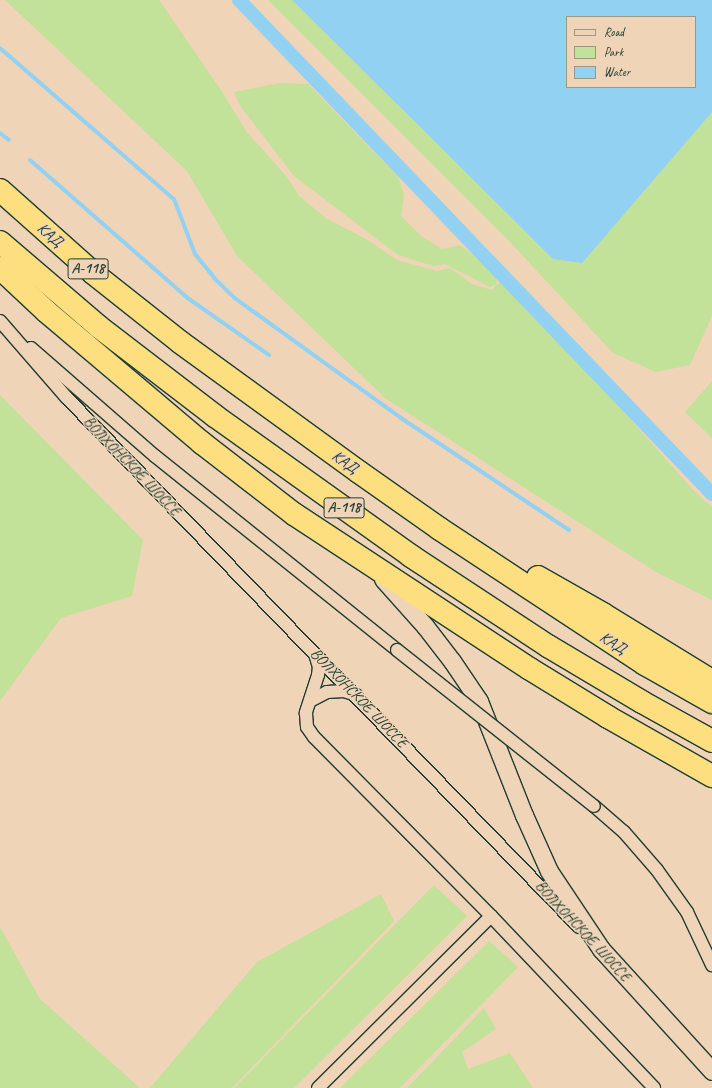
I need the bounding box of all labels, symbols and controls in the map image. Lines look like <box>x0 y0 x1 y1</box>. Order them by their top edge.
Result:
legend <box>566 16 696 88</box>
text: Road <box>604 24 624 40</box>
text: Park <box>604 44 623 60</box>
text: Water <box>604 64 630 80</box>
street label: КАД <box>33 219 67 251</box>
road number: А-118 <box>67 256 109 282</box>
street label: ВОЛХОНСКОЕ ШОССЕ <box>79 412 185 520</box>
street label: КАД <box>328 446 362 478</box>
road number: А-118 <box>323 495 365 521</box>
street label: КАД <box>596 627 630 659</box>
street label: ВОЛХОНСКОЕ ШОССЕ <box>306 644 412 752</box>
street label: ВОЛХОНСКОЕ ШОССЕ <box>531 876 635 986</box>

